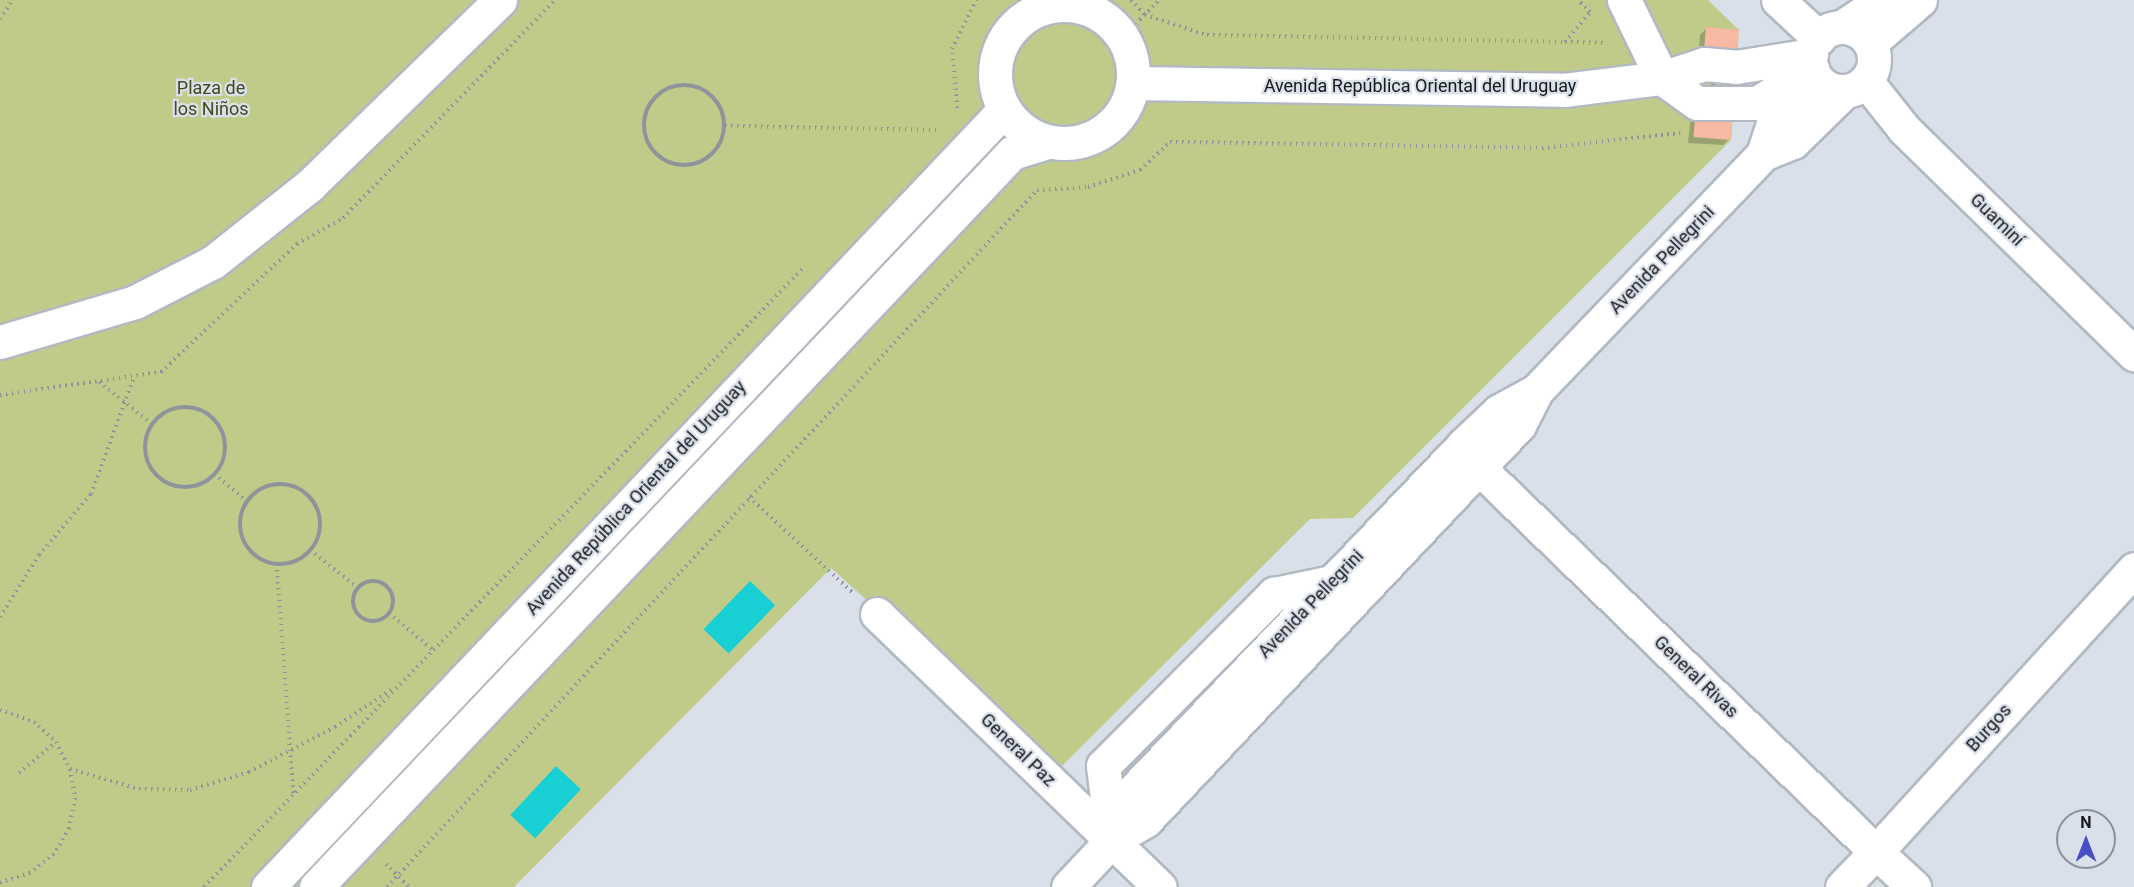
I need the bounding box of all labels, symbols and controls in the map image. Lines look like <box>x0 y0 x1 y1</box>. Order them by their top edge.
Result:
street label: Avenida República Oriental del Uruguay <box>1264 75 1576 97</box>
park label: Plaza de los Niños <box>173 78 249 121</box>
street label: Guaminí <box>1966 189 2028 251</box>
street label: Avenida Pellegrini <box>1605 201 1719 319</box>
street label: Avenida República Oriental del Uruguay <box>521 376 751 620</box>
street label: Avenida Pellegrini <box>1254 545 1368 663</box>
street label: General Rivas <box>1649 631 1743 723</box>
street label: Burgos <box>1962 700 2016 756</box>
street label: General Paz <box>976 709 1060 791</box>
north arrow <box>2056 809 2116 869</box>
text: N <box>2080 813 2092 832</box>

